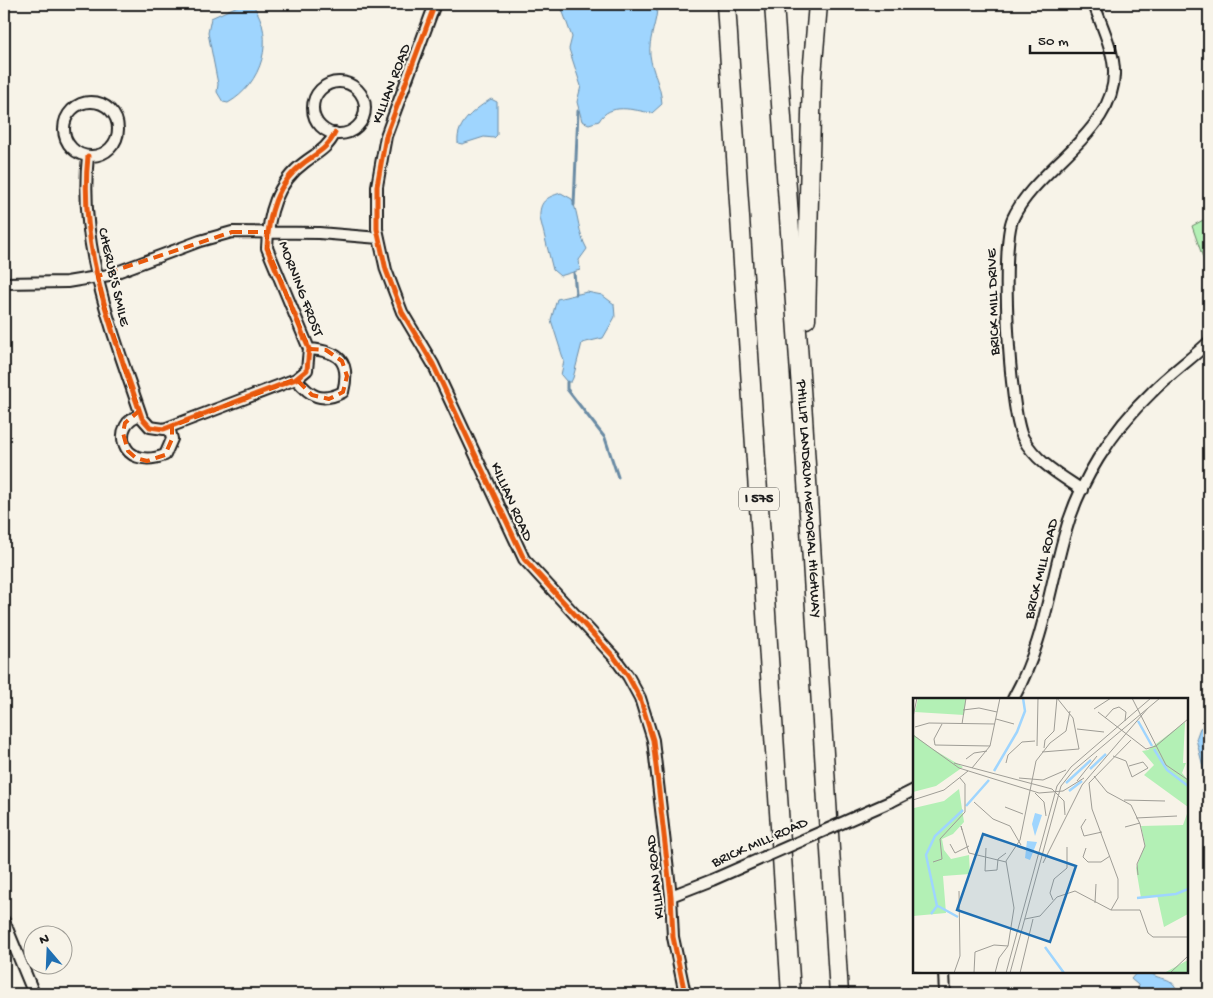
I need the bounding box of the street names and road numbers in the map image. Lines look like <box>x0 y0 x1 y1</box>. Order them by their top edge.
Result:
street label: KILLIAN ROAD <box>369 41 416 127</box>
street label: CHERUB'S SMILE <box>93 226 133 329</box>
street label: MORNING FROST <box>274 239 327 340</box>
street label: BRICK MILL DRIVE <box>983 248 1005 357</box>
street label: PHILLIP LANDRUM MEMORIAL HIGHWAY <box>791 378 825 619</box>
street label: KILLIAN ROAD <box>486 460 536 544</box>
road number: I 575 <box>739 488 779 510</box>
street label: BRICK MILL ROAD <box>1021 517 1063 622</box>
street label: BRICK MILL ROAD <box>708 814 811 873</box>
street label: KILLIAN ROAD <box>643 834 669 920</box>

